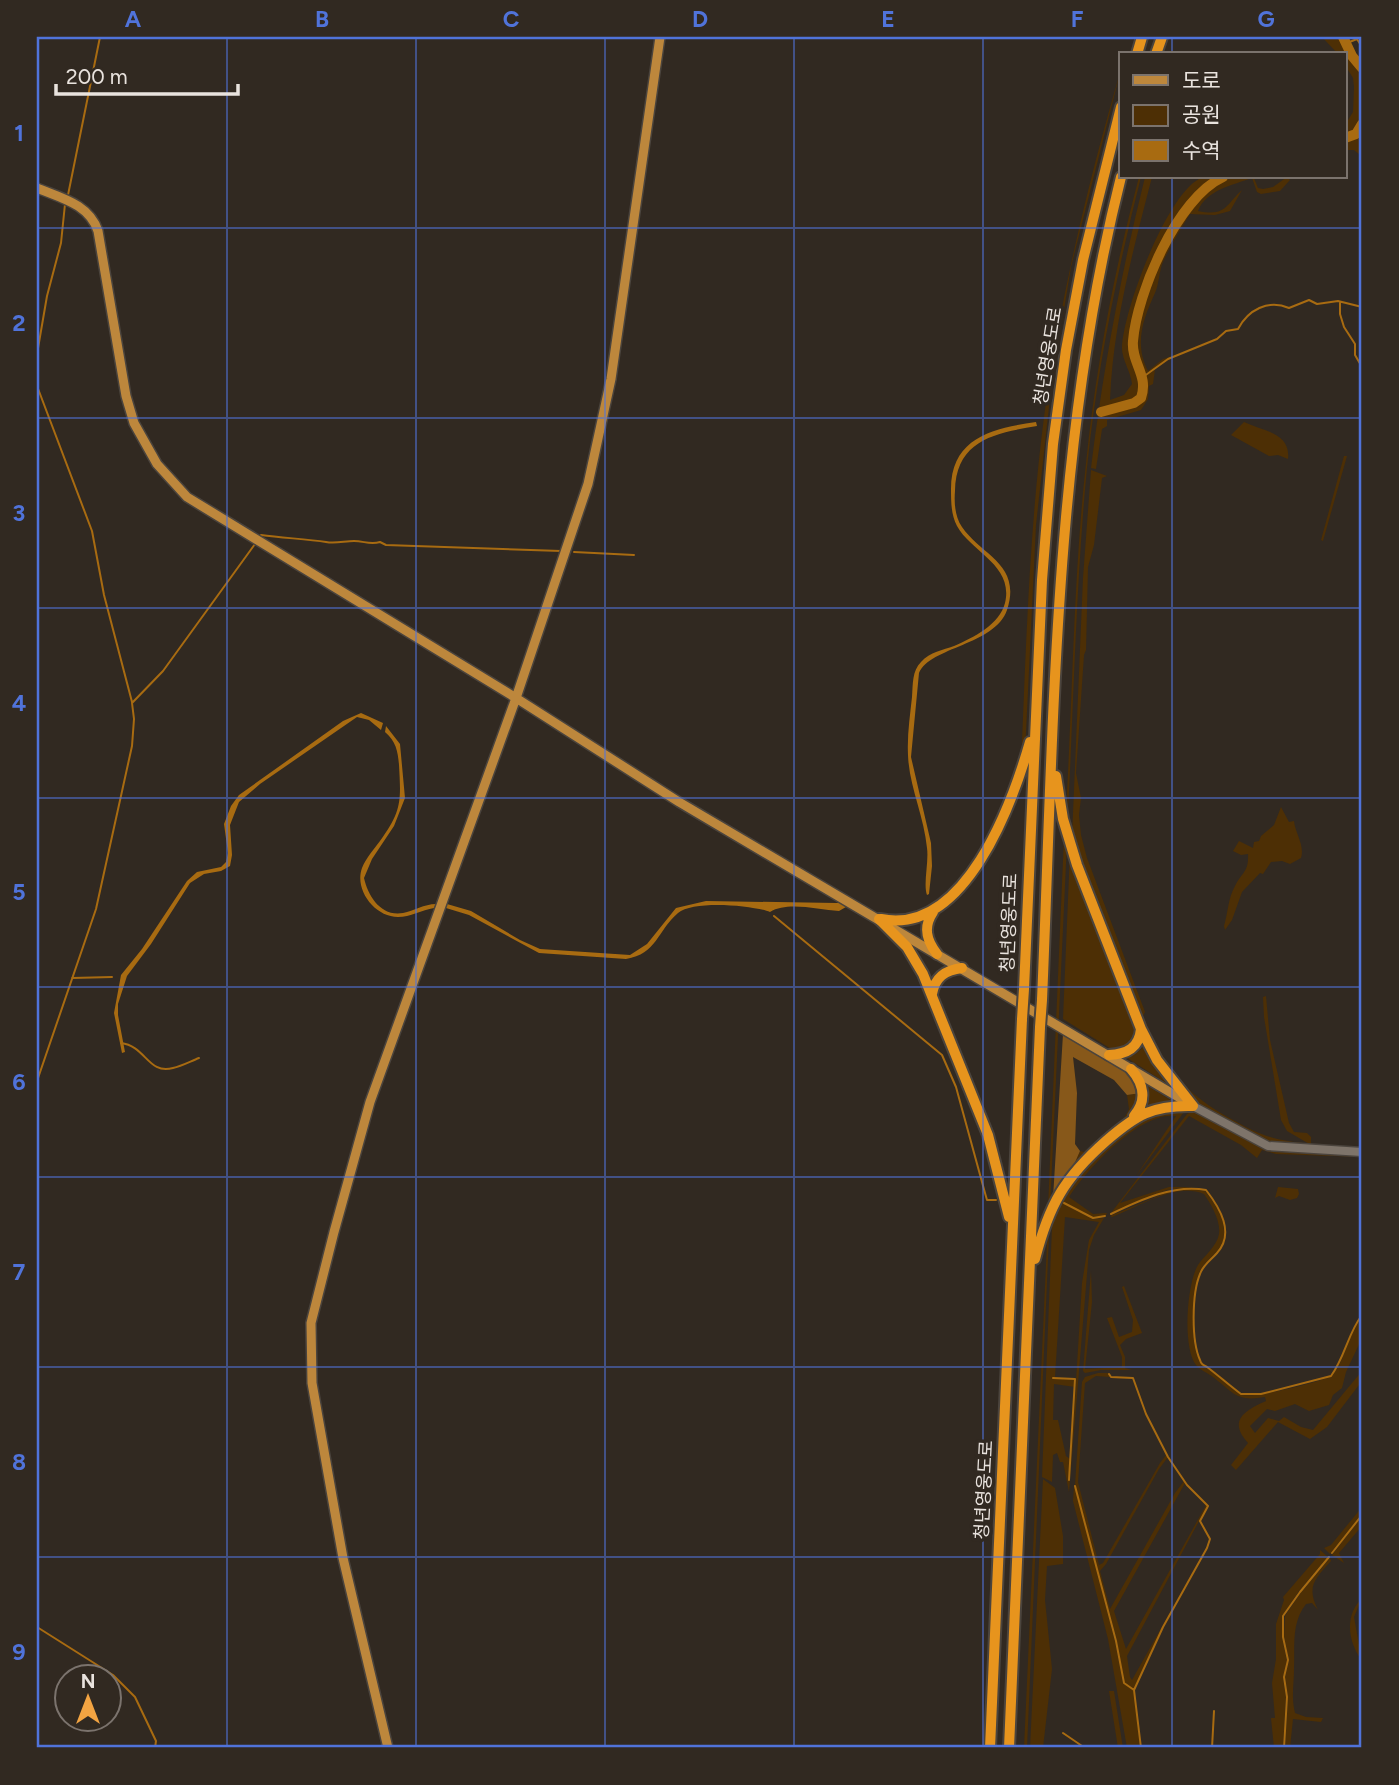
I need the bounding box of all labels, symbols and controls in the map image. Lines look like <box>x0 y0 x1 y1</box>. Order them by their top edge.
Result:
text: A <box>125 5 142 33</box>
text: B <box>315 5 329 33</box>
text: C <box>503 5 520 33</box>
text: D <box>692 5 708 33</box>
text: E <box>881 5 895 33</box>
text: F <box>1071 5 1084 33</box>
text: G <box>1257 5 1275 33</box>
scale bar <box>56 52 238 96</box>
legend <box>1119 52 1346 178</box>
text: 200 m <box>66 64 128 89</box>
text: 도로 <box>1182 68 1221 93</box>
text: 공원 <box>1182 102 1221 127</box>
text: 1 <box>14 119 24 147</box>
text: 수역 <box>1182 138 1221 163</box>
street label: 청년영웅도로 <box>1029 305 1067 407</box>
text: 2 <box>12 309 26 337</box>
text: 3 <box>13 499 25 527</box>
text: 4 <box>12 689 26 717</box>
street label: 청년영웅도로 <box>996 873 1022 973</box>
text: 5 <box>12 878 26 906</box>
text: 6 <box>12 1068 26 1096</box>
text: 7 <box>13 1258 26 1286</box>
street label: 청년영웅도로 <box>970 1440 998 1540</box>
text: 8 <box>12 1448 26 1476</box>
text: 9 <box>12 1638 26 1666</box>
north arrow <box>52 1662 122 1732</box>
text: N <box>81 1670 95 1693</box>

